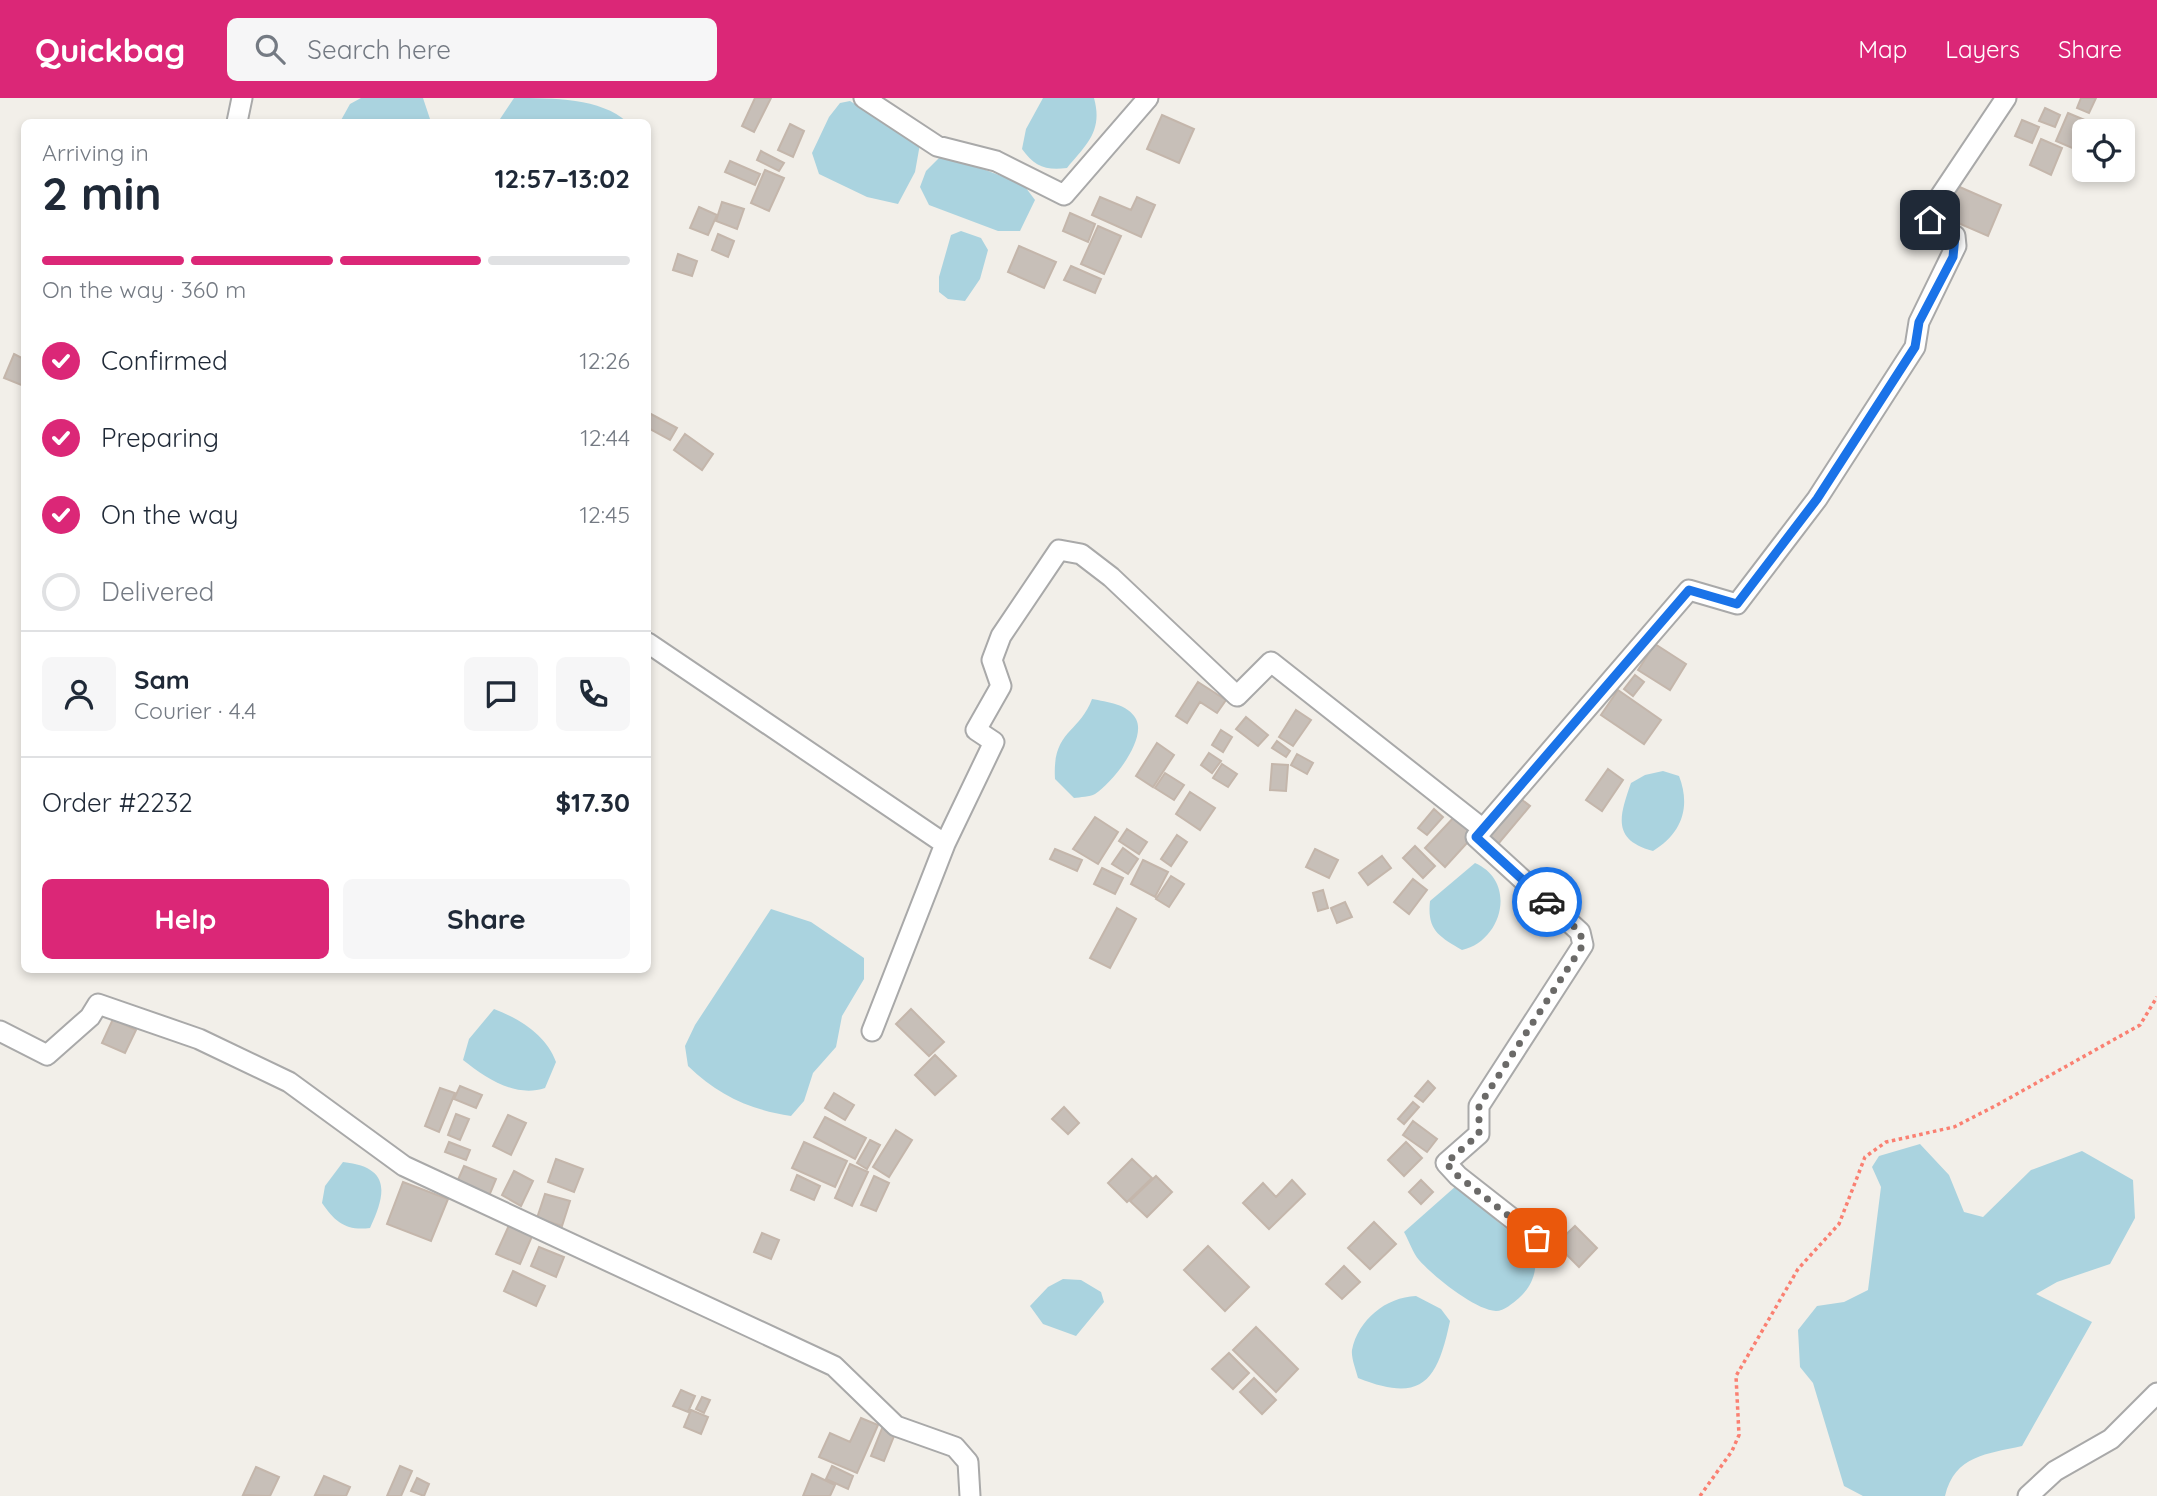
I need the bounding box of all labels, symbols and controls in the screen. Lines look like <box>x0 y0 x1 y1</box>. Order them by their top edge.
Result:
search box <box>227 18 717 81</box>
text: Quickbag <box>35 29 185 70</box>
icon: search <box>251 30 289 68</box>
text: Search here <box>307 33 451 66</box>
text: Map <box>1858 34 1907 64</box>
text: Layers <box>1945 34 2020 64</box>
text: Share <box>2058 34 2122 64</box>
map controls <box>2072 119 2135 182</box>
button: locate <box>2072 119 2135 182</box>
text: Arriving in <box>42 138 149 167</box>
text: 12:57–13:02 <box>494 162 630 195</box>
text: 2 min <box>42 164 162 222</box>
pin <box>1900 190 1960 250</box>
icon: home <box>1911 201 1949 239</box>
text: On the way · 360 m <box>42 275 246 304</box>
icon: check <box>42 342 80 380</box>
text: Confirmed <box>101 344 228 377</box>
text: 12:26 <box>579 346 630 375</box>
icon: check <box>42 419 80 457</box>
text: Preparing <box>101 421 219 454</box>
text: 12:44 <box>580 423 630 452</box>
icon: check <box>42 496 80 534</box>
text: On the way <box>101 498 239 531</box>
text: 12:45 <box>580 500 630 529</box>
text: Delivered <box>101 575 214 608</box>
button: person <box>42 657 116 731</box>
button: chat <box>464 657 538 731</box>
button: phone <box>556 657 630 731</box>
text: Sam <box>134 663 190 696</box>
text: Courier · 4.4 <box>134 696 256 725</box>
text: Order #2232 <box>42 786 193 819</box>
text: $17.30 <box>556 786 630 819</box>
courier <box>1512 867 1582 937</box>
button: Help <box>42 879 329 959</box>
button: Share <box>343 879 630 959</box>
icon: car <box>1528 883 1566 921</box>
pin <box>1507 1208 1567 1268</box>
icon: bag <box>1518 1219 1556 1257</box>

